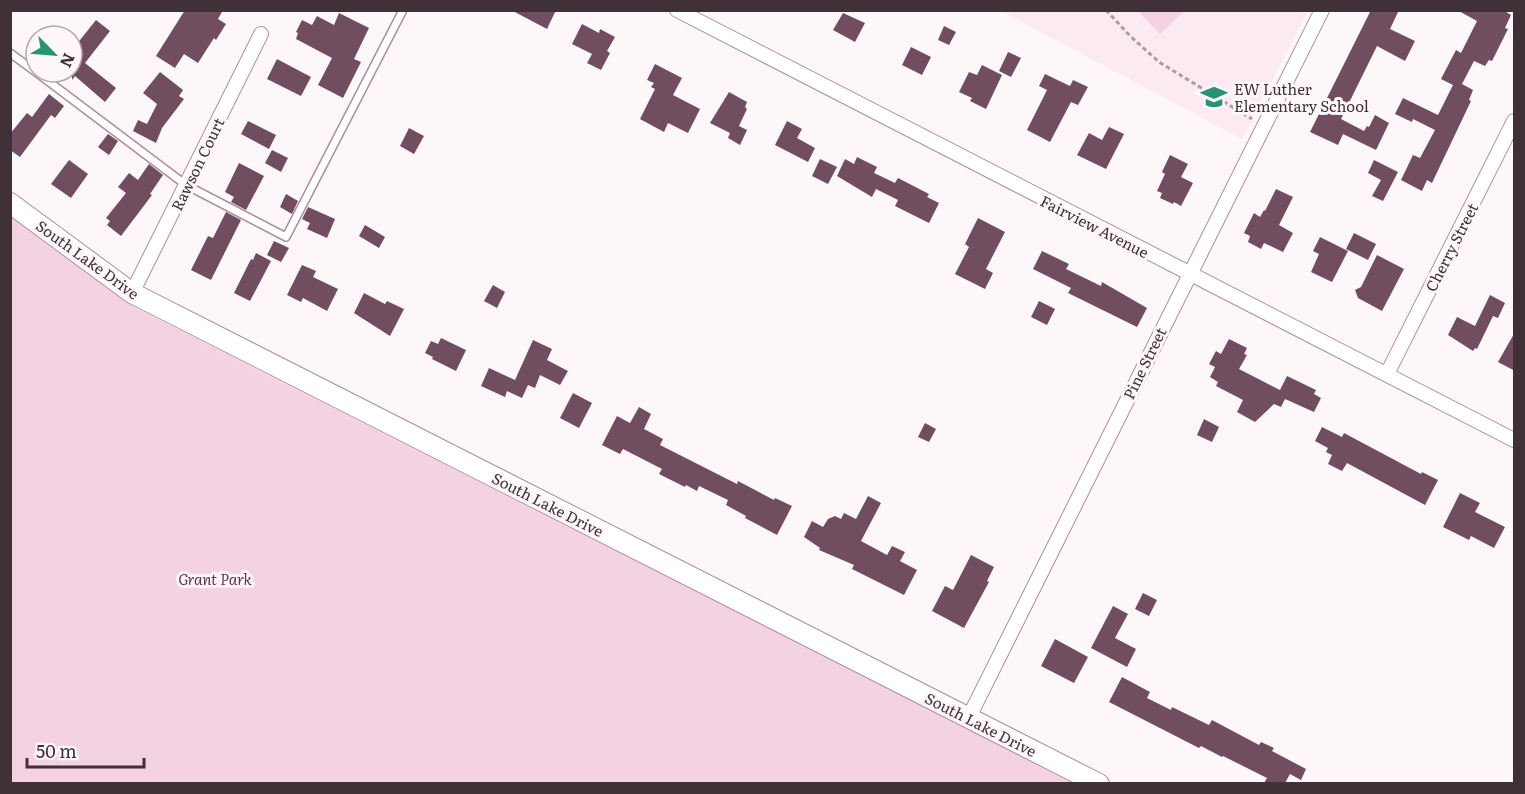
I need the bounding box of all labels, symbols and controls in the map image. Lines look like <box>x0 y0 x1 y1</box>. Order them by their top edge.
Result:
north arrow <box>24 24 84 84</box>
text: N <box>55 50 82 72</box>
place label: EW Luther Elementary School <box>1234 77 1369 117</box>
school or university icon: EW Luther Elementary School <box>1199 82 1229 112</box>
street label: Rawson Court <box>164 113 230 215</box>
street label: Fairview Avenue <box>1037 189 1153 263</box>
street label: Cherry Street <box>1419 199 1483 295</box>
street label: South Lake Drive <box>32 214 145 304</box>
street label: Pine Street <box>1117 323 1171 403</box>
street label: South Lake Drive <box>488 466 608 542</box>
park label: Grant Park <box>178 567 253 590</box>
street label: South Lake Drive <box>921 686 1041 762</box>
scale bar <box>27 731 144 769</box>
text: 50 m <box>36 737 77 764</box>

